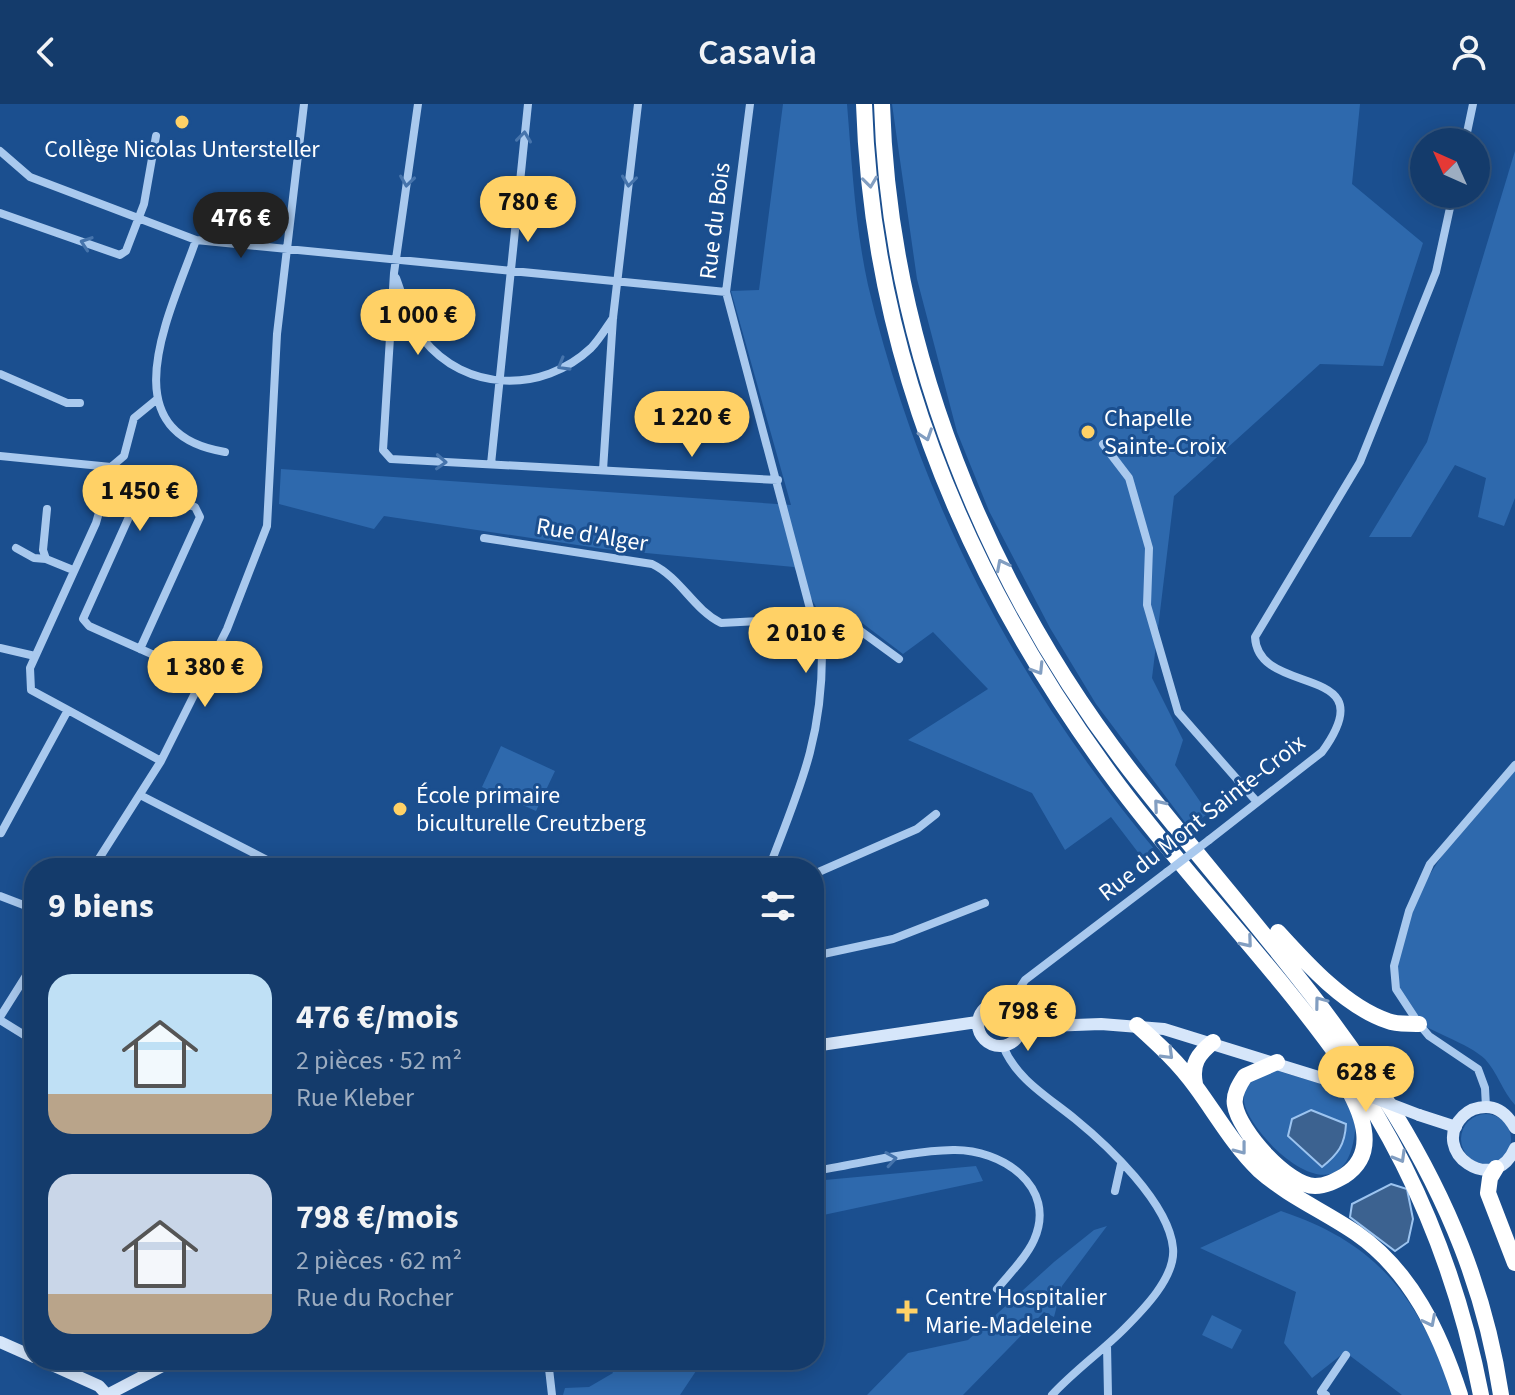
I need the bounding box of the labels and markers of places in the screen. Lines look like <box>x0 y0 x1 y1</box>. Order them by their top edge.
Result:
marker: Collège Nicolas Untersteller <box>173 113 191 131</box>
place label: Collège Nicolas Untersteller <box>44 132 320 167</box>
pin: 780 € <box>472 176 584 244</box>
pin: 476 € <box>185 192 297 260</box>
pin: 1 000 € <box>344 289 492 357</box>
pin: 1 220 € <box>618 391 766 459</box>
place label: Chapelle Sainte-Croix <box>1104 401 1227 464</box>
marker: Chapelle Sainte-Croix <box>1079 423 1097 441</box>
pin: 1 450 € <box>66 465 214 533</box>
pin: 2 010 € <box>732 607 880 675</box>
pin: 1 380 € <box>131 641 279 709</box>
place label: École primaire biculturelle Creutzberg <box>416 778 646 841</box>
marker: École primaire biculturelle Creutzberg <box>391 800 409 818</box>
pin: 798 € <box>972 985 1084 1053</box>
pin: 628 € <box>1310 1046 1422 1114</box>
place label: Centre Hospitalier Marie-Madeleine <box>925 1280 1107 1343</box>
marker: Centre Hospitalier Marie-Madeleine <box>896 1300 918 1322</box>

